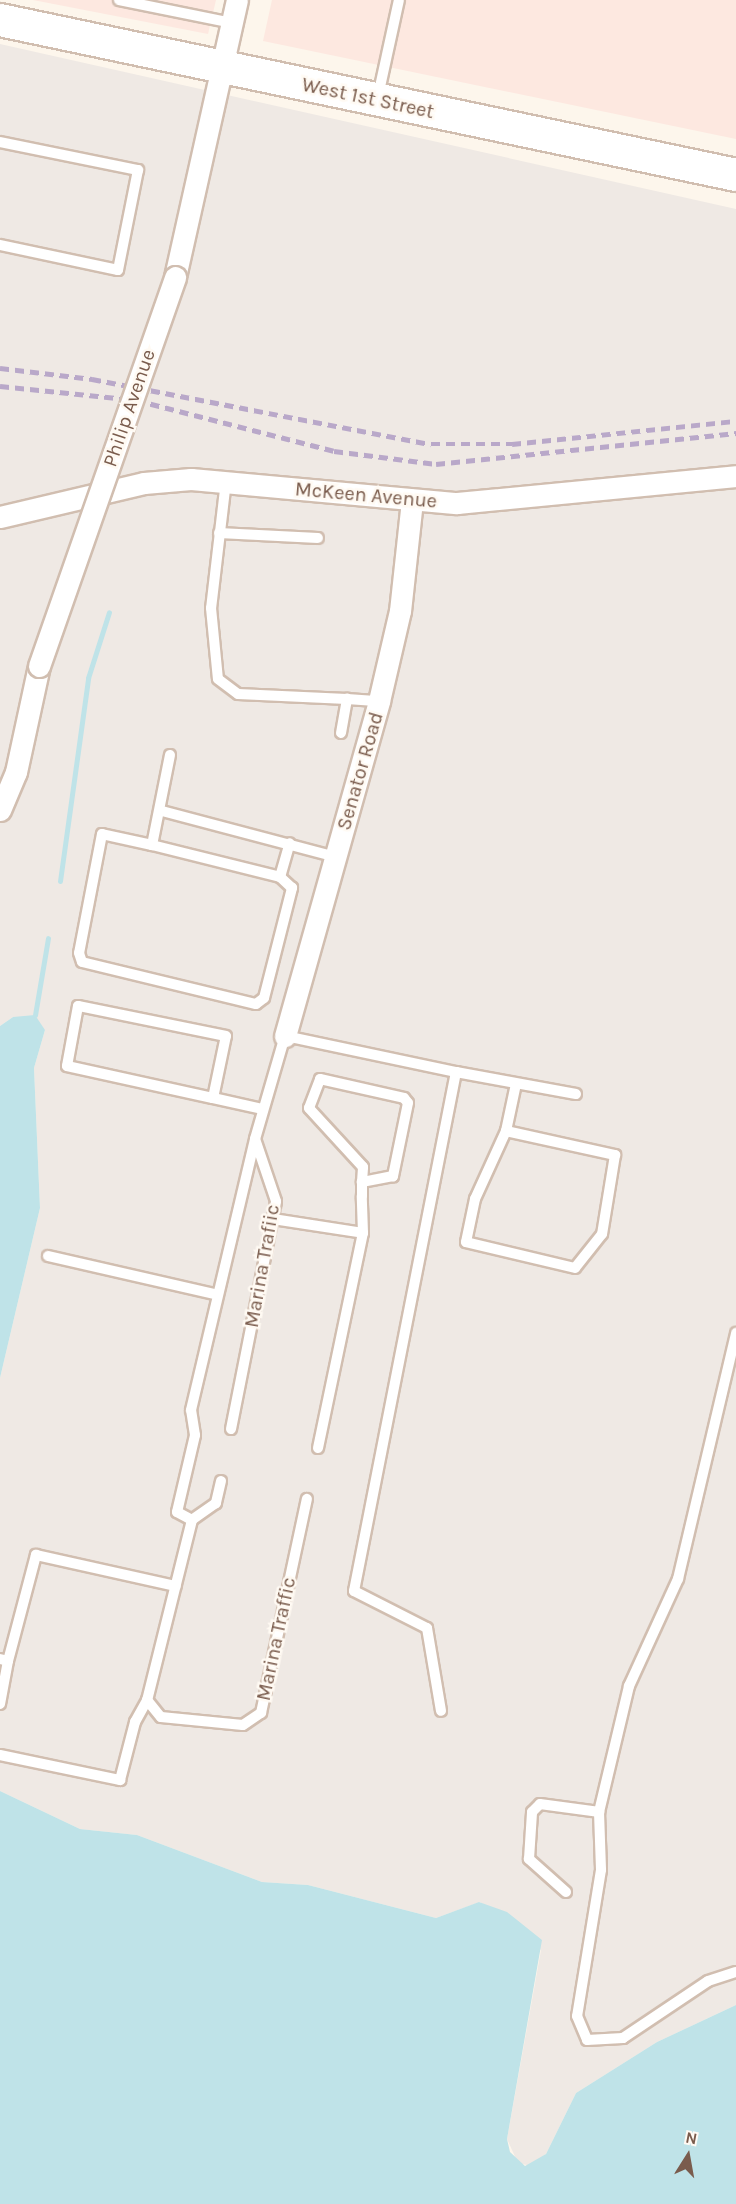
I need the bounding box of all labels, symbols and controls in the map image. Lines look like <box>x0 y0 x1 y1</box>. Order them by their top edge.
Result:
street label: West 1st Street <box>300 72 436 124</box>
street label: Philip Avenue <box>98 346 160 470</box>
street label: McKeen Avenue <box>294 477 438 513</box>
street label: Senator Road <box>332 709 388 833</box>
street label: Marina Trafiic <box>239 1202 285 1330</box>
street label: Marina Traffic <box>251 1575 301 1703</box>
north arrow <box>658 2126 718 2186</box>
text: N <box>684 2127 699 2148</box>

